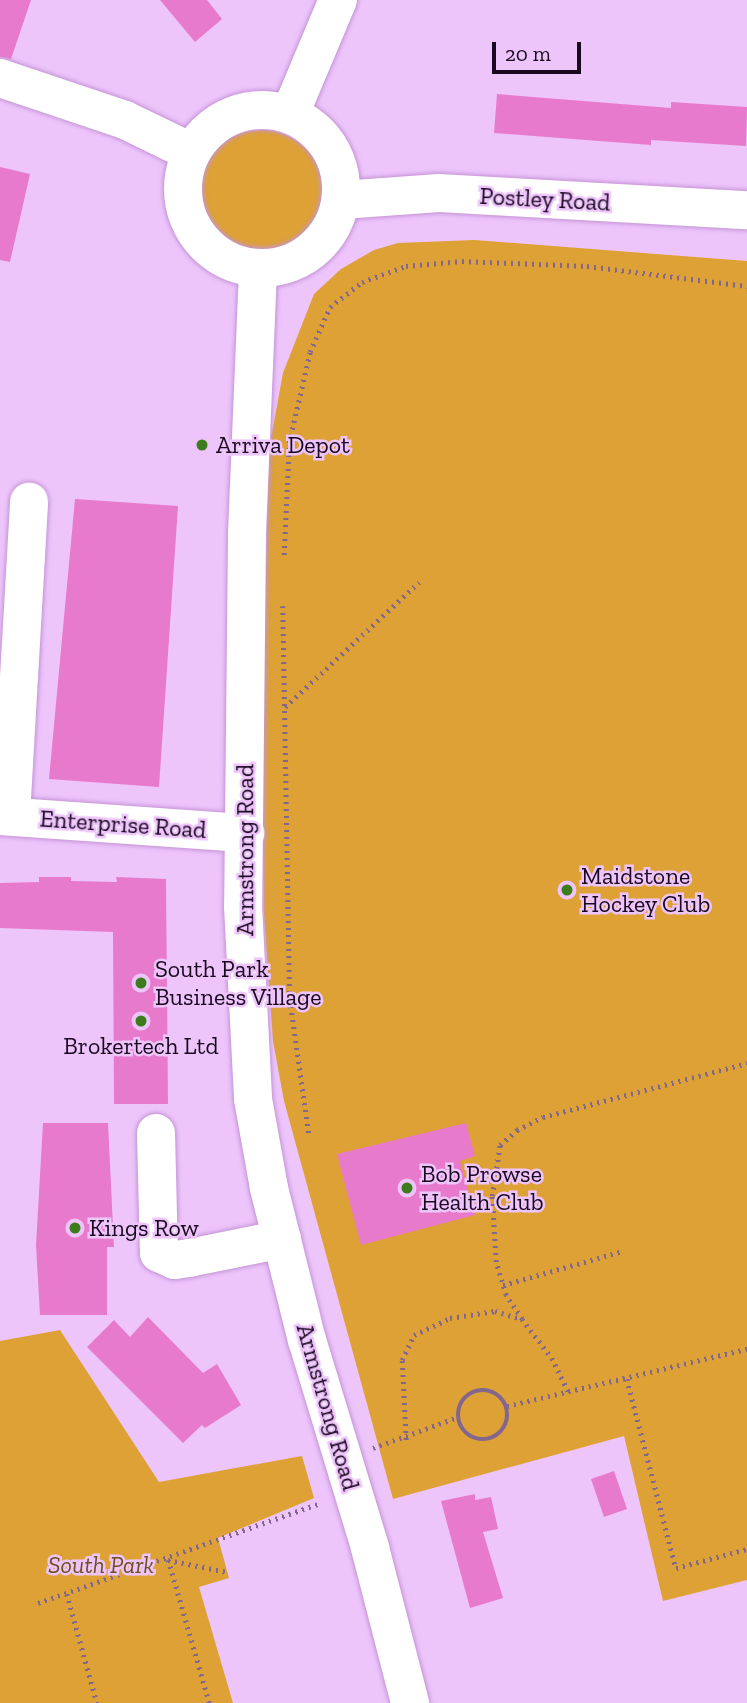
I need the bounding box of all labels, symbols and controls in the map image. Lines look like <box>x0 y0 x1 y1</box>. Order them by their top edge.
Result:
scale bar <box>495 28 584 72</box>
text: 20 m <box>505 41 551 66</box>
street label: Postley Road <box>479 181 611 217</box>
place label: Arriva Depot <box>216 431 350 459</box>
marker: Arriva Depot <box>194 437 210 453</box>
street label: Armstrong Road <box>231 764 259 936</box>
street label: Enterprise Road <box>39 804 207 844</box>
place label: Maidstone Hockey Club <box>581 862 711 918</box>
marker: Maidstone Hockey Club <box>559 882 575 898</box>
place label: South Park Business Village <box>155 955 322 1011</box>
marker: South Park Business Village <box>133 975 149 991</box>
marker: Brokertech Ltd <box>133 1013 149 1029</box>
place label: Brokertech Ltd <box>63 1032 219 1060</box>
place label: Bob Prowse Health Club <box>421 1160 544 1216</box>
marker: Bob Prowse Health Club <box>399 1180 415 1196</box>
place label: Kings Row <box>89 1214 199 1242</box>
marker: Kings Row <box>67 1220 83 1236</box>
street label: Armstrong Road <box>290 1320 366 1494</box>
park label: South Park <box>48 1551 154 1579</box>

